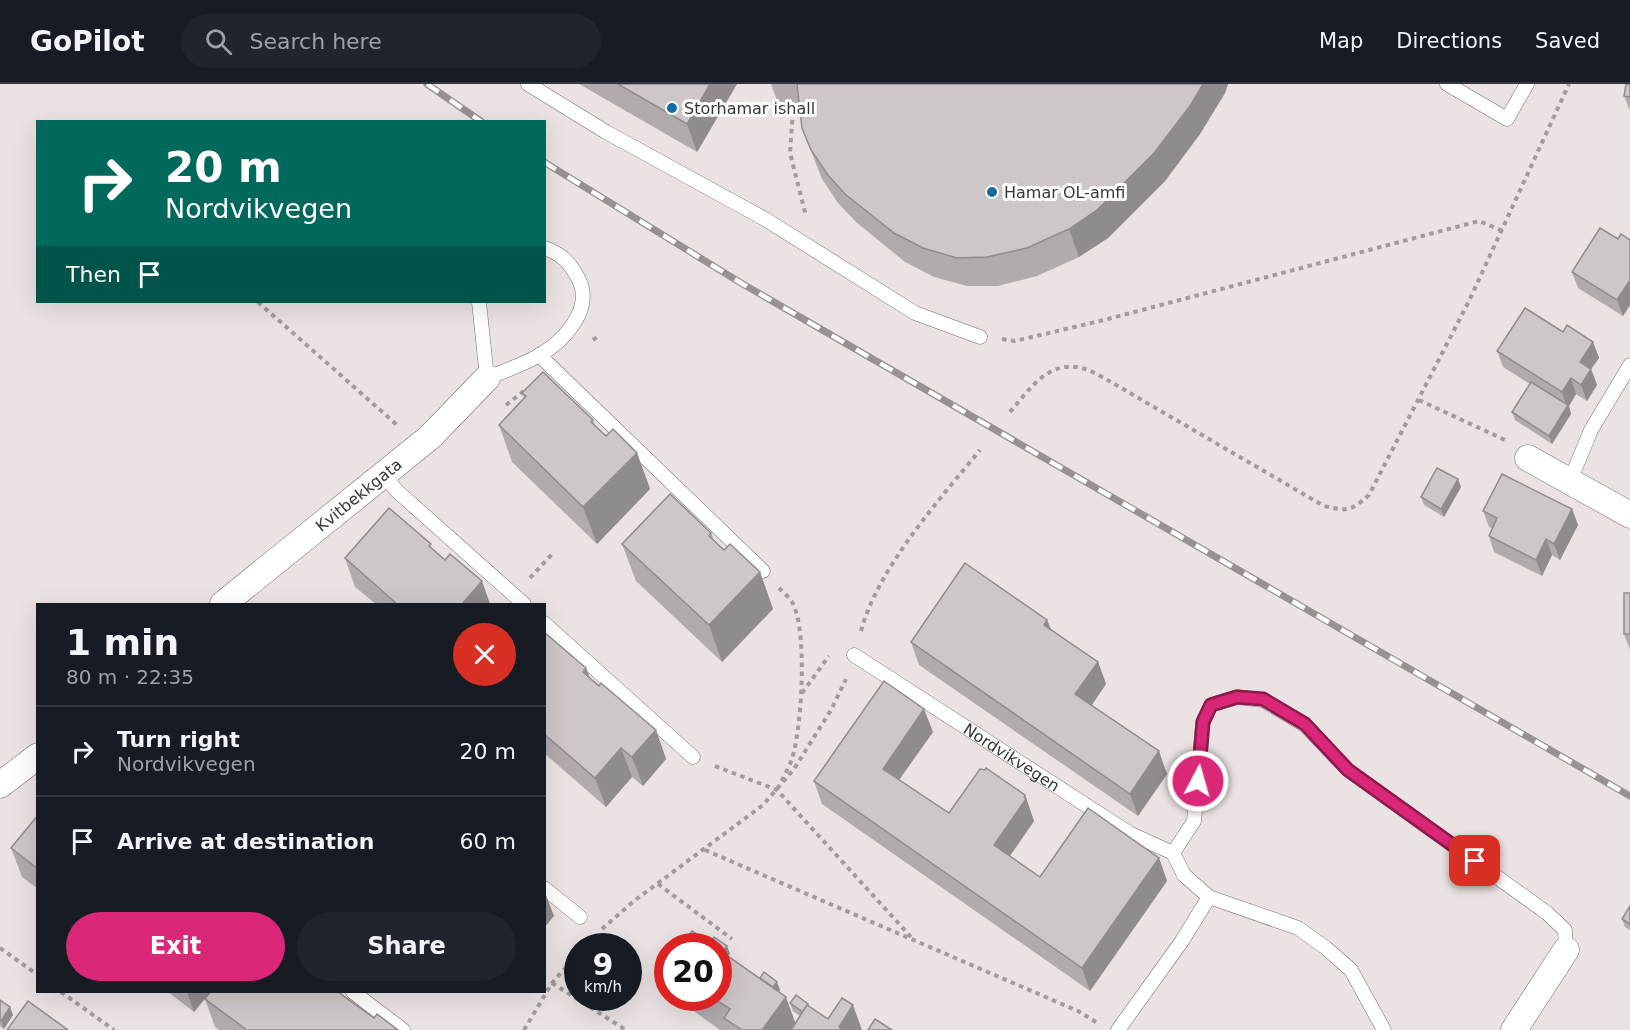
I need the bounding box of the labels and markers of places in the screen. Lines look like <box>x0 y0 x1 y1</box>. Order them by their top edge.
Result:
place label: Storhamar ishall <box>684 99 815 118</box>
marker: Storhamar ishall <box>665 101 679 115</box>
place label: Hamar OL-amfi <box>1004 183 1125 202</box>
marker: Hamar OL-amfi <box>985 185 999 199</box>
pin <box>1449 835 1500 886</box>

